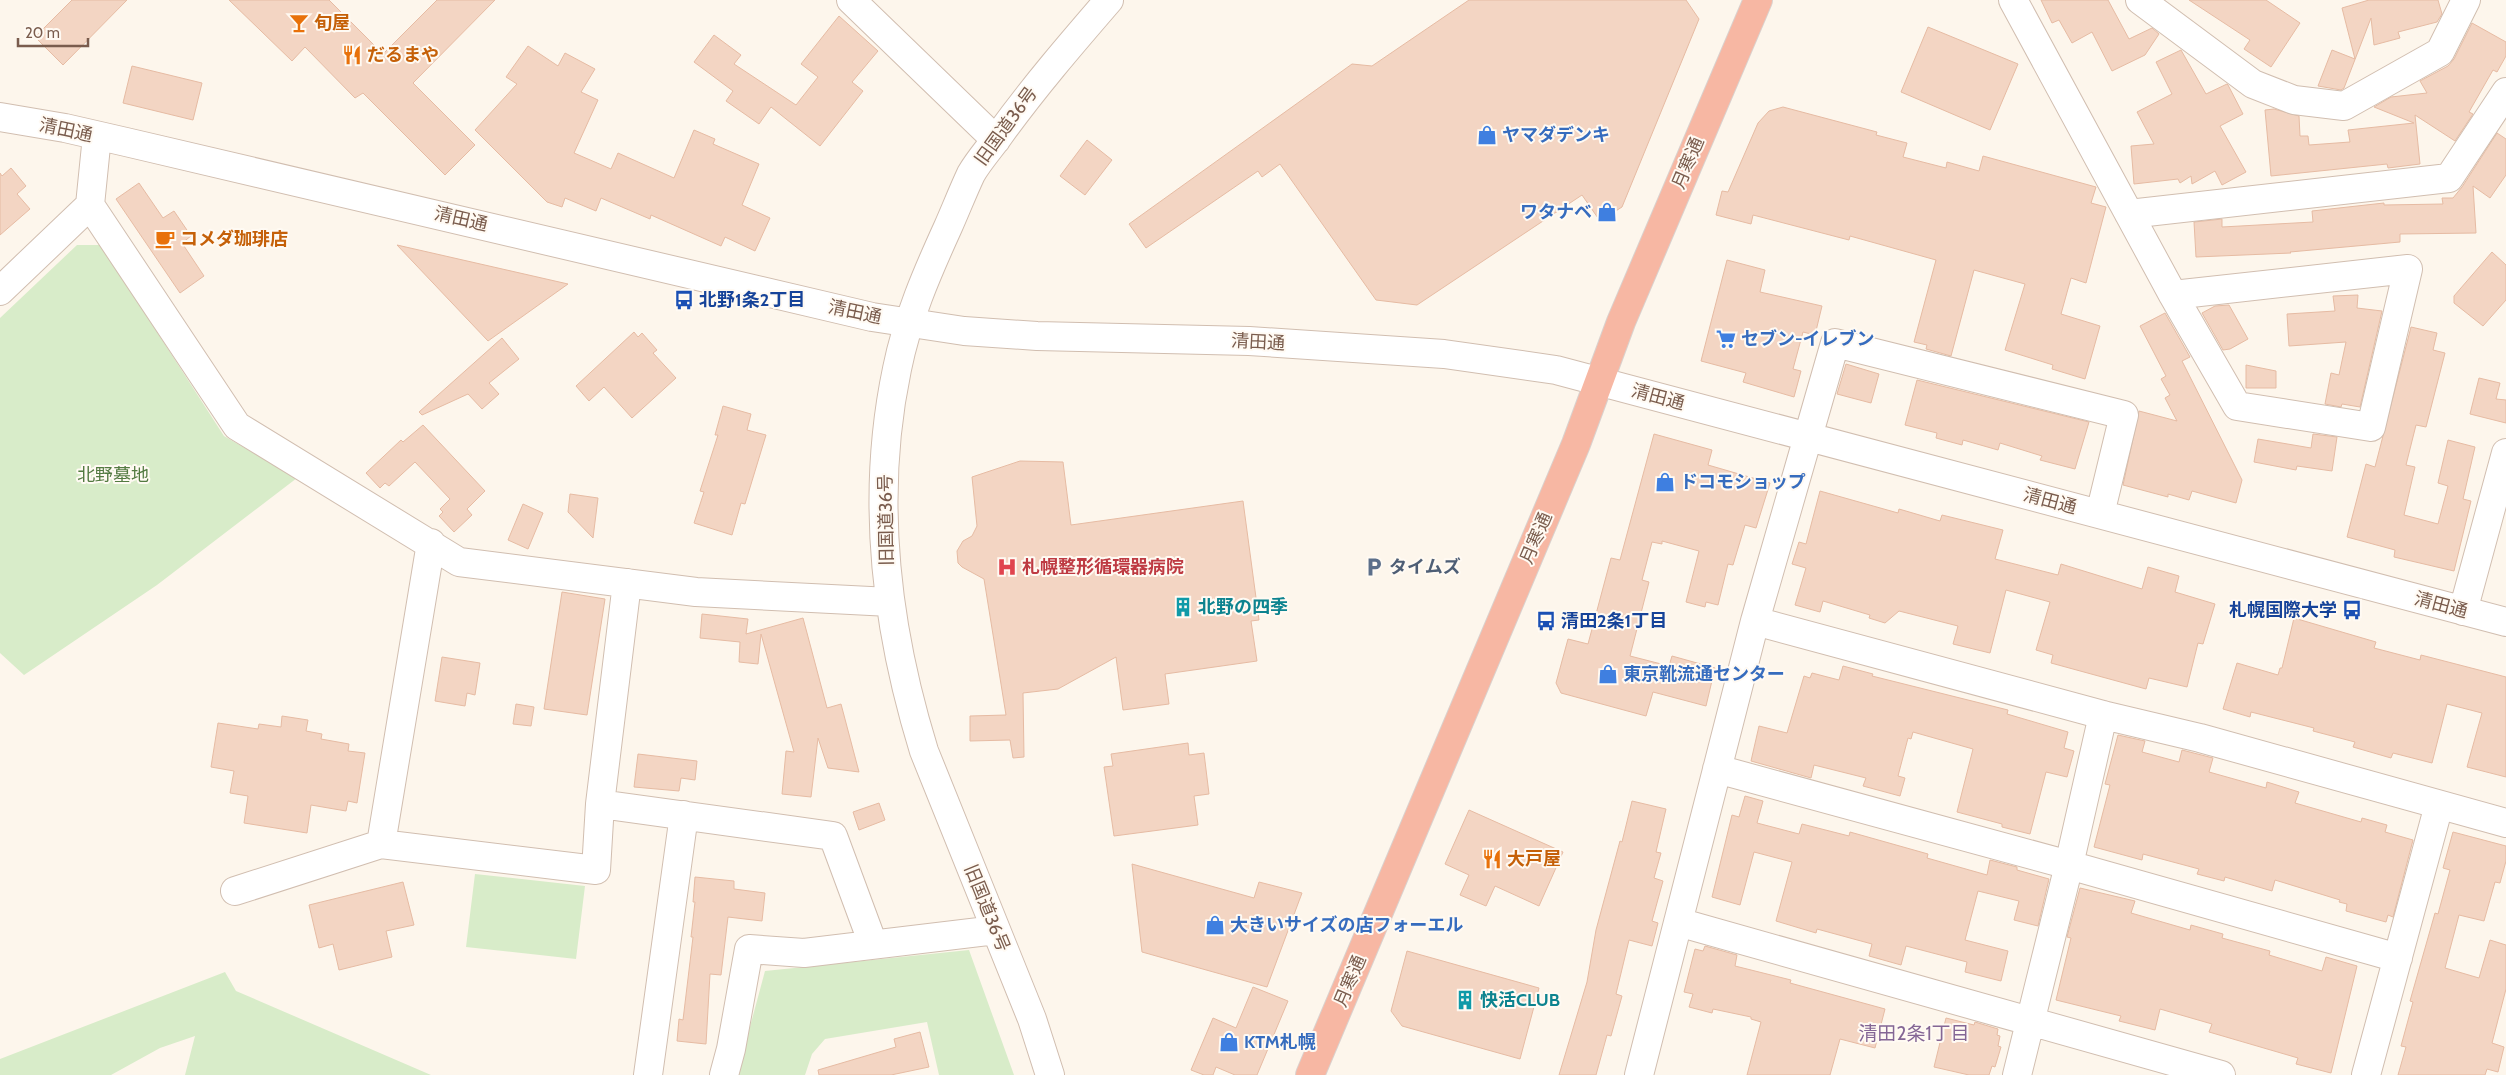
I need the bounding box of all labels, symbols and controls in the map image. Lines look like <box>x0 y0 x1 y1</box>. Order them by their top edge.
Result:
bar icon: 旬屋 <box>288 12 310 34</box>
place label: 旬屋 <box>314 12 350 34</box>
scale bar <box>18 15 88 47</box>
text: 20 m <box>25 24 60 42</box>
restaurant icon: だるまや <box>341 44 363 66</box>
place label: だるまや <box>367 44 439 66</box>
street label: 旧国道36号 <box>970 82 1042 170</box>
street label: 清田通 <box>37 114 95 146</box>
shop icon: ヤマダデンキ <box>1476 124 1498 146</box>
place label: ヤマダデンキ <box>1502 124 1610 146</box>
street label: 月寒通 <box>1667 134 1709 192</box>
place label: ワタナベ <box>1520 201 1592 223</box>
shop icon: ワタナベ <box>1596 201 1618 223</box>
street label: 清田通 <box>432 202 490 236</box>
cafe icon: コメダ珈琲店 <box>154 228 176 250</box>
place label: コメダ珈琲店 <box>180 228 288 250</box>
bus stop icon: 北野1条2丁目 <box>673 289 695 311</box>
place label: 北野1条2丁目 <box>699 289 805 311</box>
street label: 清田通 <box>826 296 884 328</box>
supermarket icon: セブン-イレブン <box>1715 328 1737 350</box>
place label: セブン-イレブン <box>1741 328 1875 350</box>
street label: 清田通 <box>1230 330 1286 354</box>
street label: 清田通 <box>1629 379 1687 415</box>
park label: 北野墓地 <box>77 464 149 486</box>
shop icon: ドコモショップ <box>1654 471 1676 493</box>
place label: ドコモショップ <box>1680 471 1806 493</box>
street label: 旧国道36号 <box>874 474 898 566</box>
street label: 清田通 <box>2021 483 2079 519</box>
street label: 月寒通 <box>1515 509 1557 567</box>
hospital icon: 札幌整形循環器病院 <box>996 556 1018 578</box>
place label: 札幌整形循環器病院 <box>1022 556 1184 578</box>
parking icon: タイムズ <box>1363 556 1385 578</box>
place label: タイムズ <box>1389 556 1461 578</box>
street label: 清田通 <box>2412 587 2470 623</box>
building icon: 北野の四季 <box>1172 596 1194 618</box>
place label: 北野の四季 <box>1198 596 1288 618</box>
place label: 札幌国際大学 <box>2229 599 2337 621</box>
bus stop icon: 札幌国際大学 <box>2341 599 2363 621</box>
bus stop icon: 清田2条1丁目 <box>1535 610 1557 632</box>
place label: 清田2条1丁目 <box>1561 610 1667 632</box>
shop icon: 東京靴流通センター <box>1597 663 1619 685</box>
place label: 東京靴流通センター <box>1623 663 1785 685</box>
restaurant icon: 大戸屋 <box>1481 848 1503 870</box>
place label: 大戸屋 <box>1507 848 1561 870</box>
street label: 旧国道36号 <box>960 861 1014 955</box>
shop icon: 大きいサイズの店フォーエル <box>1204 914 1226 936</box>
place label: 大きいサイズの店フォーエル <box>1230 914 1463 936</box>
street label: 月寒通 <box>1329 952 1371 1010</box>
building icon: 快活CLUB <box>1454 989 1476 1011</box>
place label: 快活CLUB <box>1480 989 1560 1011</box>
district label: 清田2条1丁目 <box>1858 1022 1970 1045</box>
shop icon: KTM札幌 <box>1218 1031 1240 1053</box>
place label: KTM札幌 <box>1244 1031 1316 1053</box>

